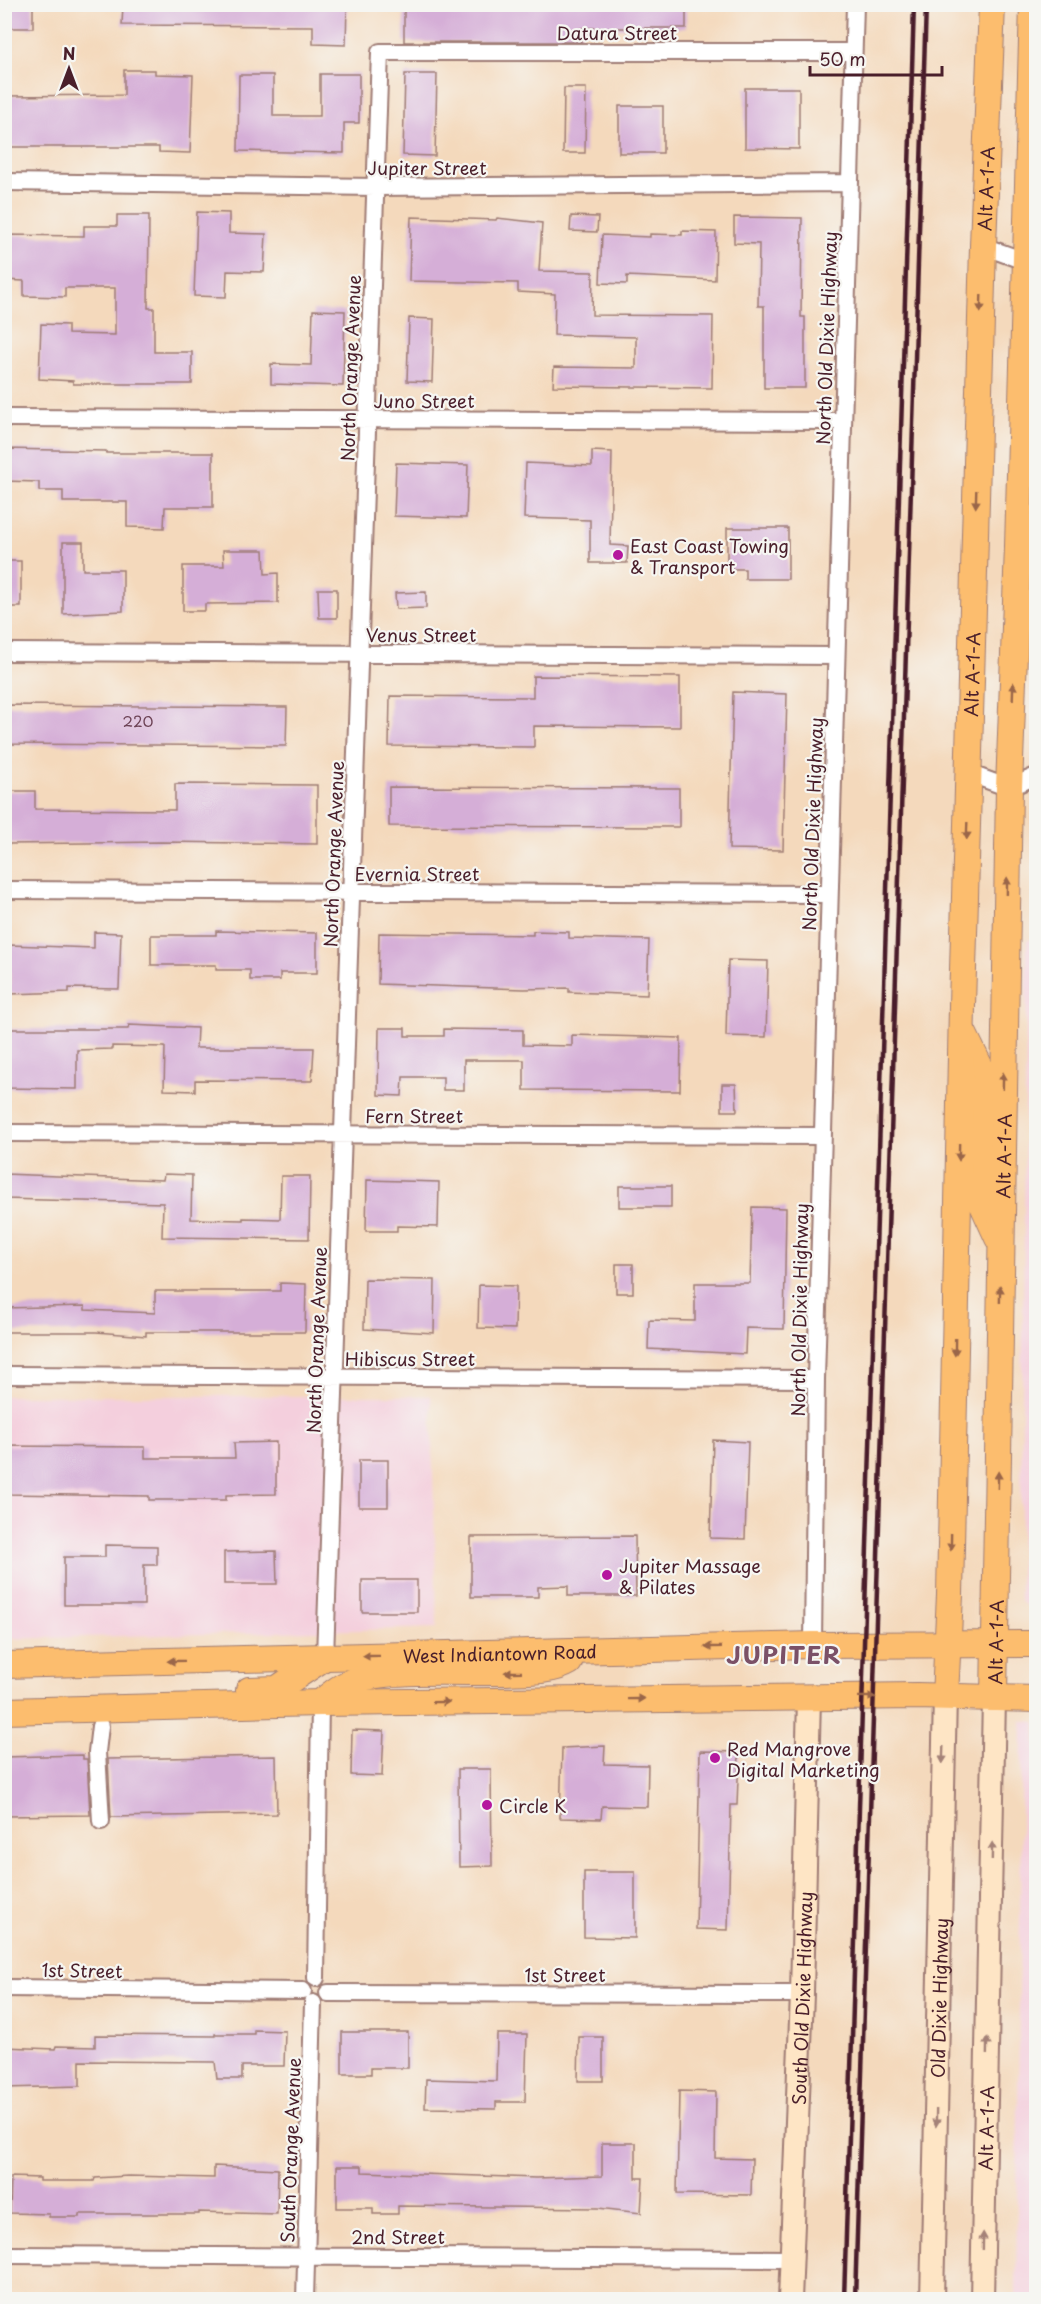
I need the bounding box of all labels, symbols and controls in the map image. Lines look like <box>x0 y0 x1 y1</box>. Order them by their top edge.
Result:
street label: Datura Street <box>557 19 677 46</box>
north arrow <box>39 39 99 99</box>
scale bar <box>810 39 942 77</box>
text: N <box>63 41 75 65</box>
text: 50 m <box>819 45 866 72</box>
street label: Alt A-1-A <box>970 145 1000 232</box>
street label: Jupiter Street <box>367 154 487 181</box>
street label: North Old Dixie Highway <box>809 231 843 445</box>
street label: North Orange Avenue <box>333 274 367 462</box>
one-way arrow <box>976 295 986 314</box>
street label: Juno Street <box>373 387 475 414</box>
one-way arrow <box>971 490 980 509</box>
place label: East Coast Towing & Transport <box>630 532 789 580</box>
marker: East Coast Towing & Transport <box>611 548 625 562</box>
street label: Venus Street <box>366 621 476 648</box>
street label: Alt A-1-A <box>956 631 986 717</box>
one-way arrow <box>1008 681 1017 700</box>
house number: 220 <box>122 709 154 732</box>
street label: North Old Dixie Highway <box>795 717 829 931</box>
street label: North Orange Avenue <box>316 760 350 948</box>
one-way arrow <box>962 822 971 841</box>
street label: Evernia Street <box>355 860 479 887</box>
one-way arrow <box>1002 876 1012 895</box>
one-way arrow <box>998 1071 1008 1090</box>
street label: Fern Street <box>365 1102 463 1129</box>
street label: Alt A-1-A <box>989 1113 1017 1199</box>
one-way arrow <box>954 1143 964 1162</box>
street label: North Old Dixie Highway <box>784 1203 814 1417</box>
street label: North Orange Avenue <box>299 1246 333 1434</box>
one-way arrow <box>995 1285 1005 1304</box>
one-way arrow <box>951 1338 960 1357</box>
street label: Hibiscus Street <box>345 1345 475 1372</box>
one-way arrow <box>993 1470 1002 1489</box>
one-way arrow <box>947 1533 956 1552</box>
place label: Jupiter Massage & Pilates <box>619 1552 761 1600</box>
marker: Jupiter Massage & Pilates <box>600 1568 614 1582</box>
street label: Alt A-1-A <box>981 1599 1009 1685</box>
district label: JUPITER <box>726 1636 842 1672</box>
street label: West Indiantown Road <box>402 1637 597 1669</box>
one-way arrow <box>703 1643 722 1652</box>
one-way arrow <box>362 1651 381 1661</box>
one-way arrow <box>167 1656 186 1665</box>
one-way arrow <box>503 1667 522 1676</box>
one-way arrow <box>858 1692 877 1702</box>
one-way arrow <box>626 1695 645 1704</box>
one-way arrow <box>431 1697 450 1707</box>
place label: Red Mangrove Digital Marketing <box>727 1735 880 1783</box>
one-way arrow <box>939 1745 948 1764</box>
marker: Red Mangrove Digital Marketing <box>708 1751 722 1765</box>
place label: Circle K <box>499 1792 567 1819</box>
marker: Circle K <box>480 1798 494 1812</box>
one-way arrow <box>987 1842 997 1861</box>
street label: South Old Dixie Highway <box>784 1891 818 2105</box>
street label: Old Dixie Highway <box>923 1918 954 2078</box>
street label: 1st Street <box>41 1956 123 1984</box>
street label: 1st Street <box>525 1961 605 1988</box>
one-way arrow <box>982 2037 992 2056</box>
street label: South Orange Avenue <box>273 2057 307 2243</box>
street label: Alt A-1-A <box>971 2085 1000 2171</box>
one-way arrow <box>931 2108 940 2127</box>
street label: 2nd Street <box>351 2223 445 2250</box>
one-way arrow <box>978 2232 988 2251</box>

